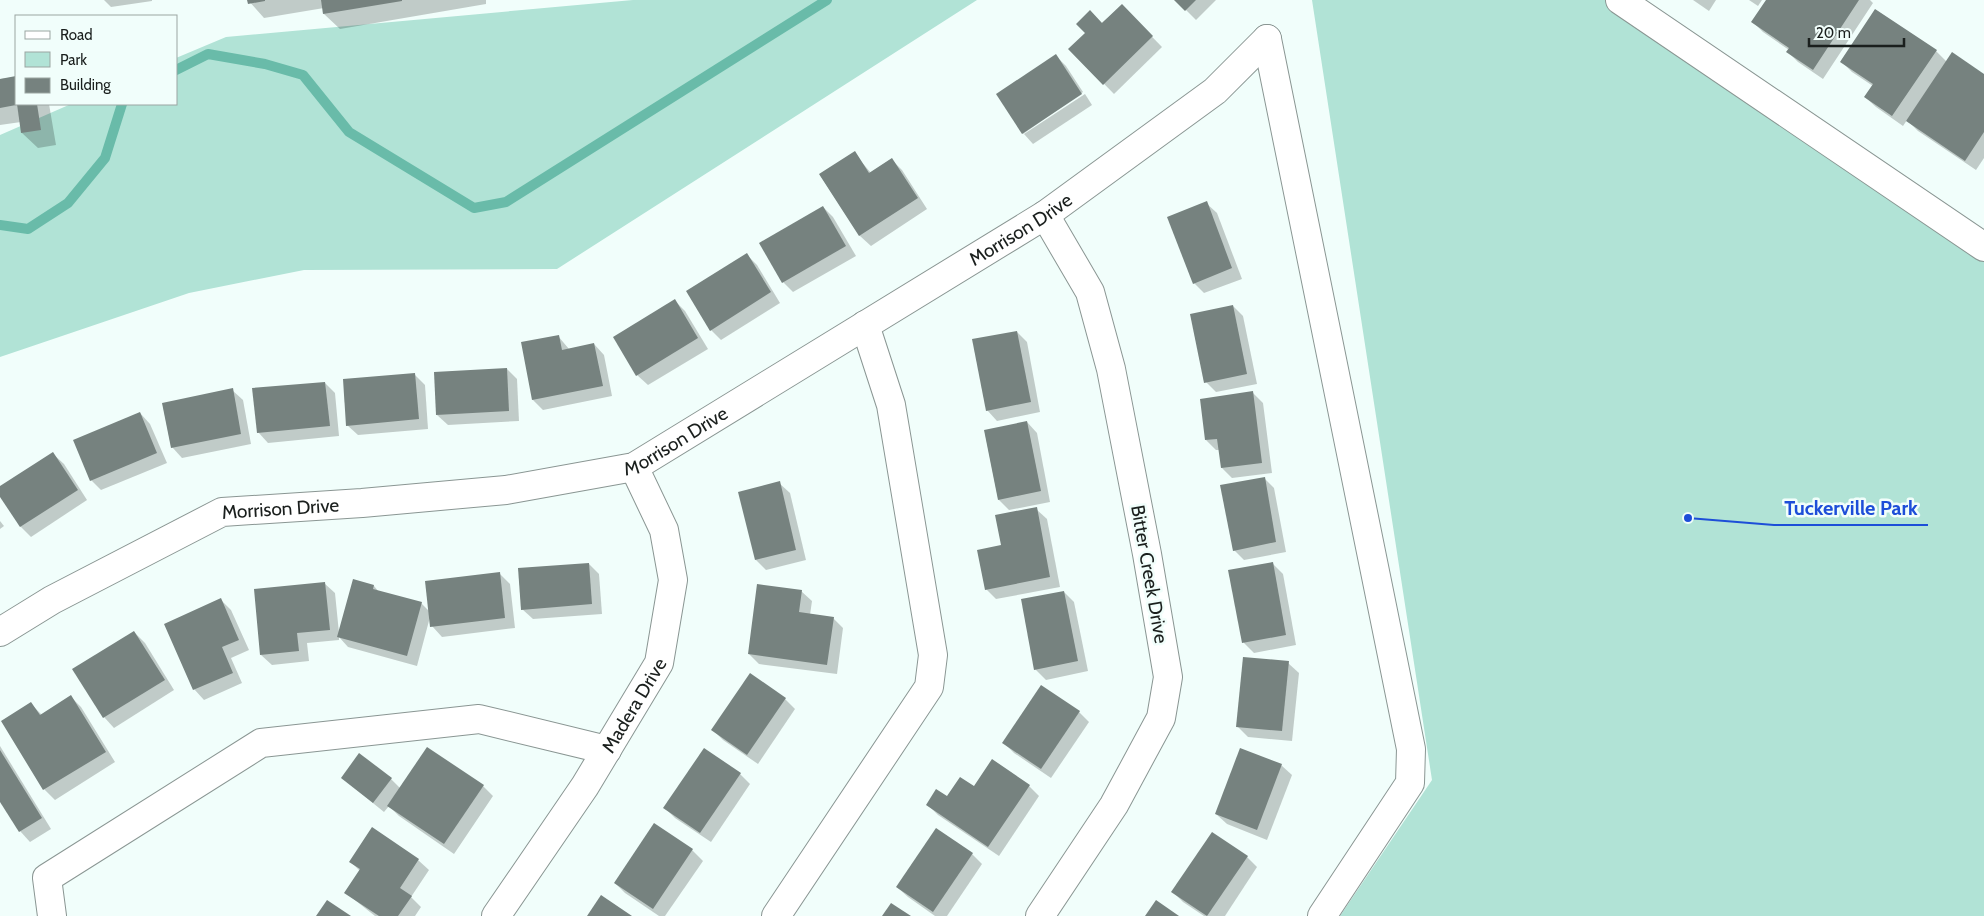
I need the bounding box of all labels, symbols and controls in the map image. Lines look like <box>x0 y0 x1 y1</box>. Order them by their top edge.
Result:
legend <box>15 15 178 105</box>
scale bar <box>1809 15 1904 47</box>
text: 20 m <box>1816 24 1851 42</box>
text: Road <box>60 26 93 44</box>
text: Park <box>60 51 87 69</box>
text: Building <box>60 76 111 94</box>
street label: Morrison Drive <box>965 188 1077 271</box>
street label: Morrison Drive <box>622 401 732 481</box>
callout: Tuckerville Park <box>1774 490 1928 525</box>
street label: Morrison Drive <box>221 493 340 524</box>
text: Tuckerville Park <box>1784 496 1918 520</box>
street label: Bitter Creek Drive <box>1126 503 1173 645</box>
street label: Madera Drive <box>597 653 672 757</box>

